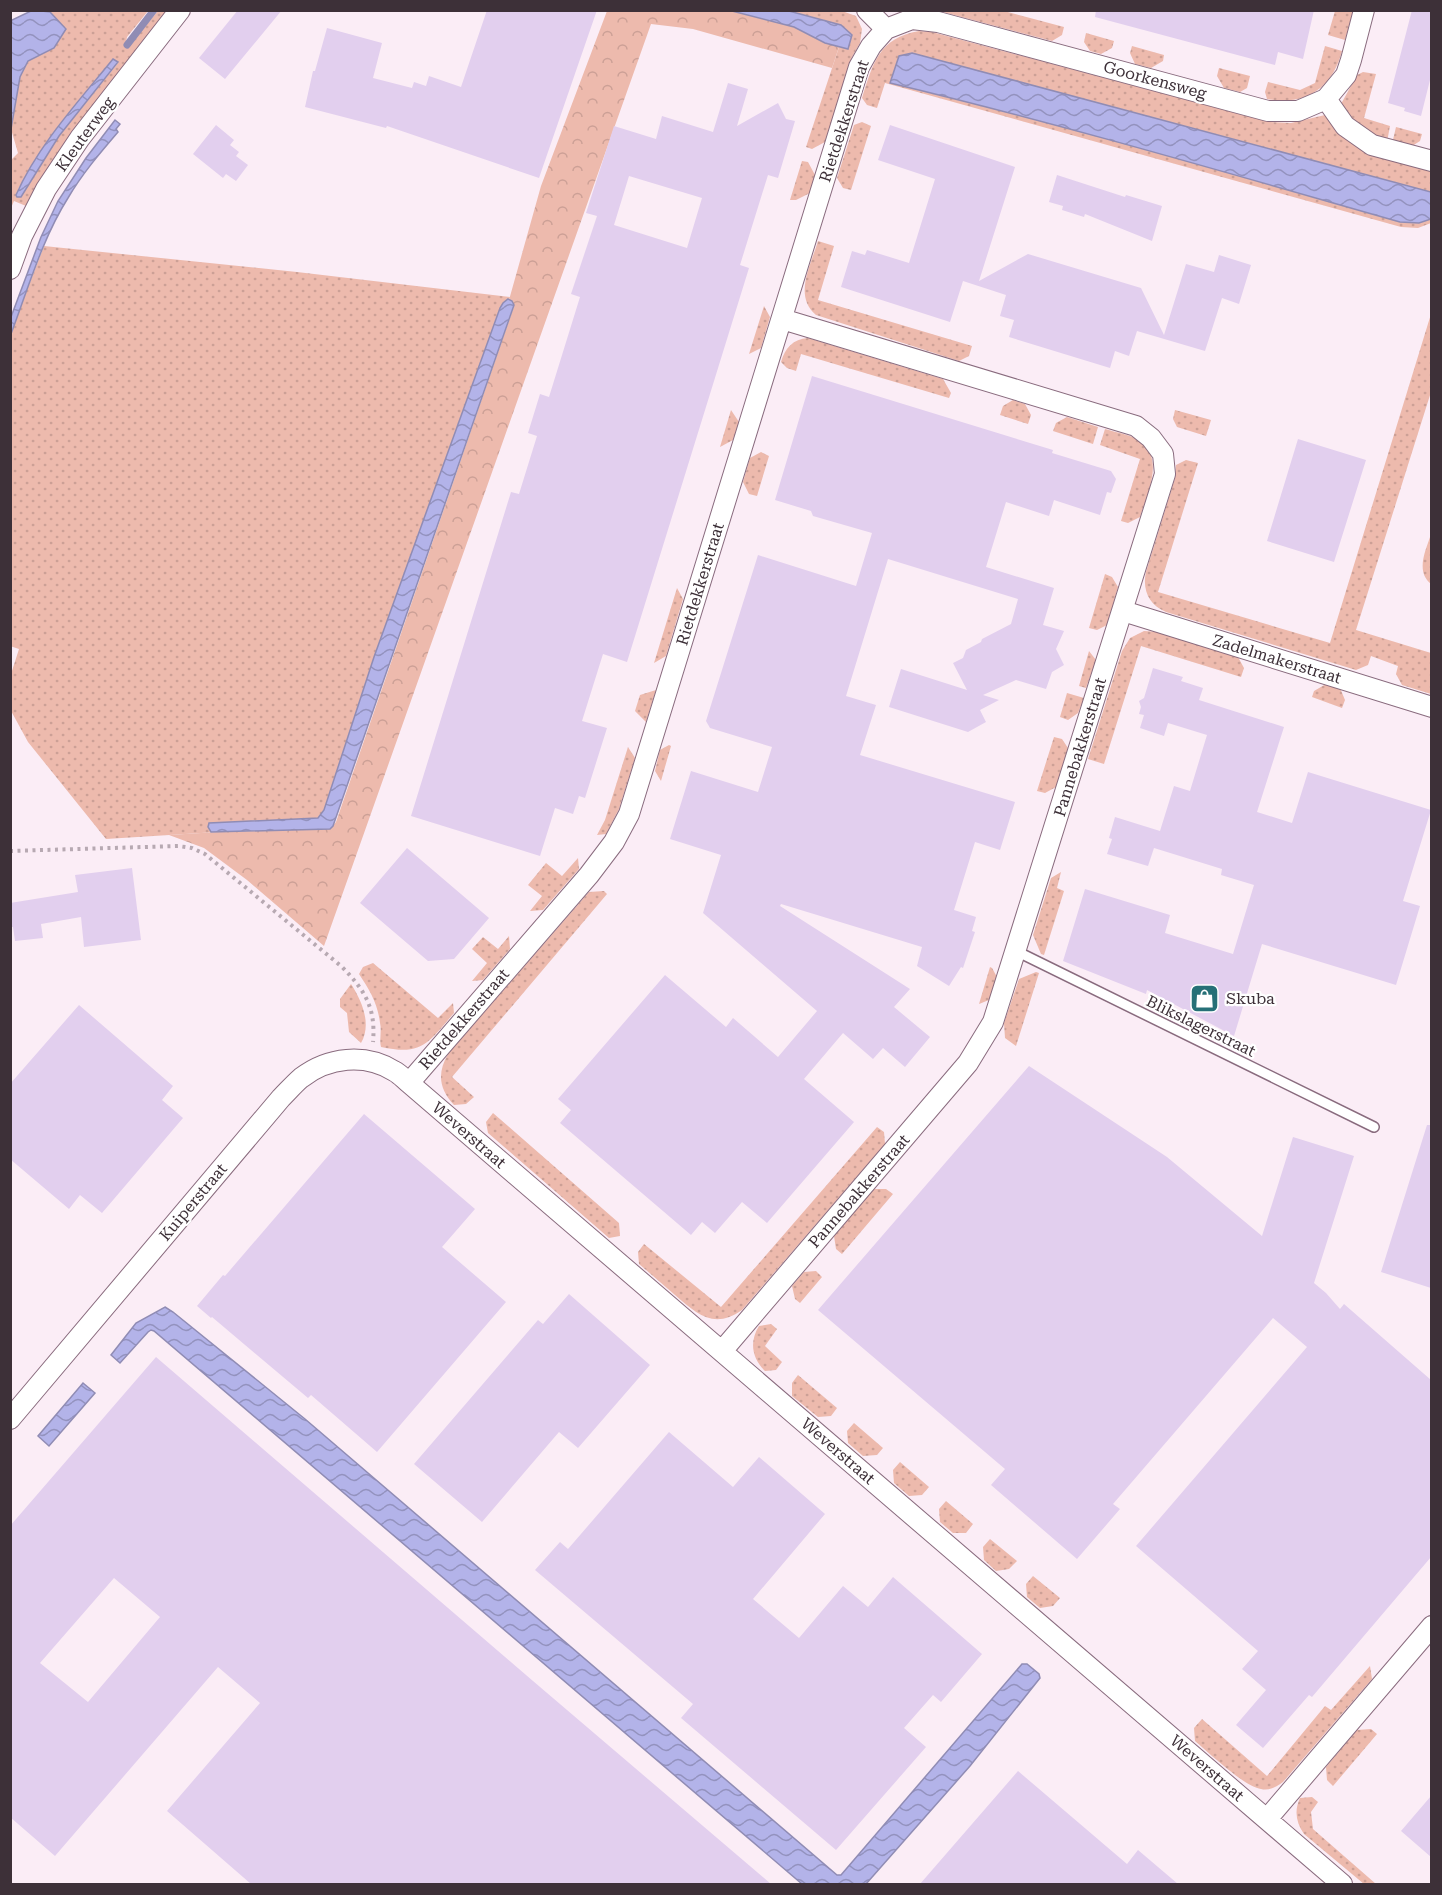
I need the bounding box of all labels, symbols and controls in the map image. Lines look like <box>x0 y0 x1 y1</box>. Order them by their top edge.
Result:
street label: Rietdekkerstraat <box>815 57 873 185</box>
street label: Goorkensweg <box>1101 57 1210 103</box>
street label: Kleuterweg <box>52 92 119 175</box>
street label: Rietdekkerstraat <box>672 520 728 648</box>
street label: Zadelmakerstraat <box>1210 630 1344 688</box>
street label: Pannebakkerstraat <box>1050 675 1110 819</box>
street label: Rietdekkerstraat <box>415 965 513 1073</box>
shop icon: Skuba <box>1189 982 1221 1014</box>
place label: Skuba <box>1226 989 1275 1008</box>
street label: Blikslagerstraat <box>1143 991 1259 1061</box>
street label: Weverstraat <box>428 1098 510 1172</box>
street label: Pannebakkerstraat <box>804 1130 914 1252</box>
street label: Kuiperstraat <box>155 1159 231 1245</box>
street label: Weverstraat <box>797 1414 879 1488</box>
street label: Weverstraat <box>1166 1731 1248 1805</box>

